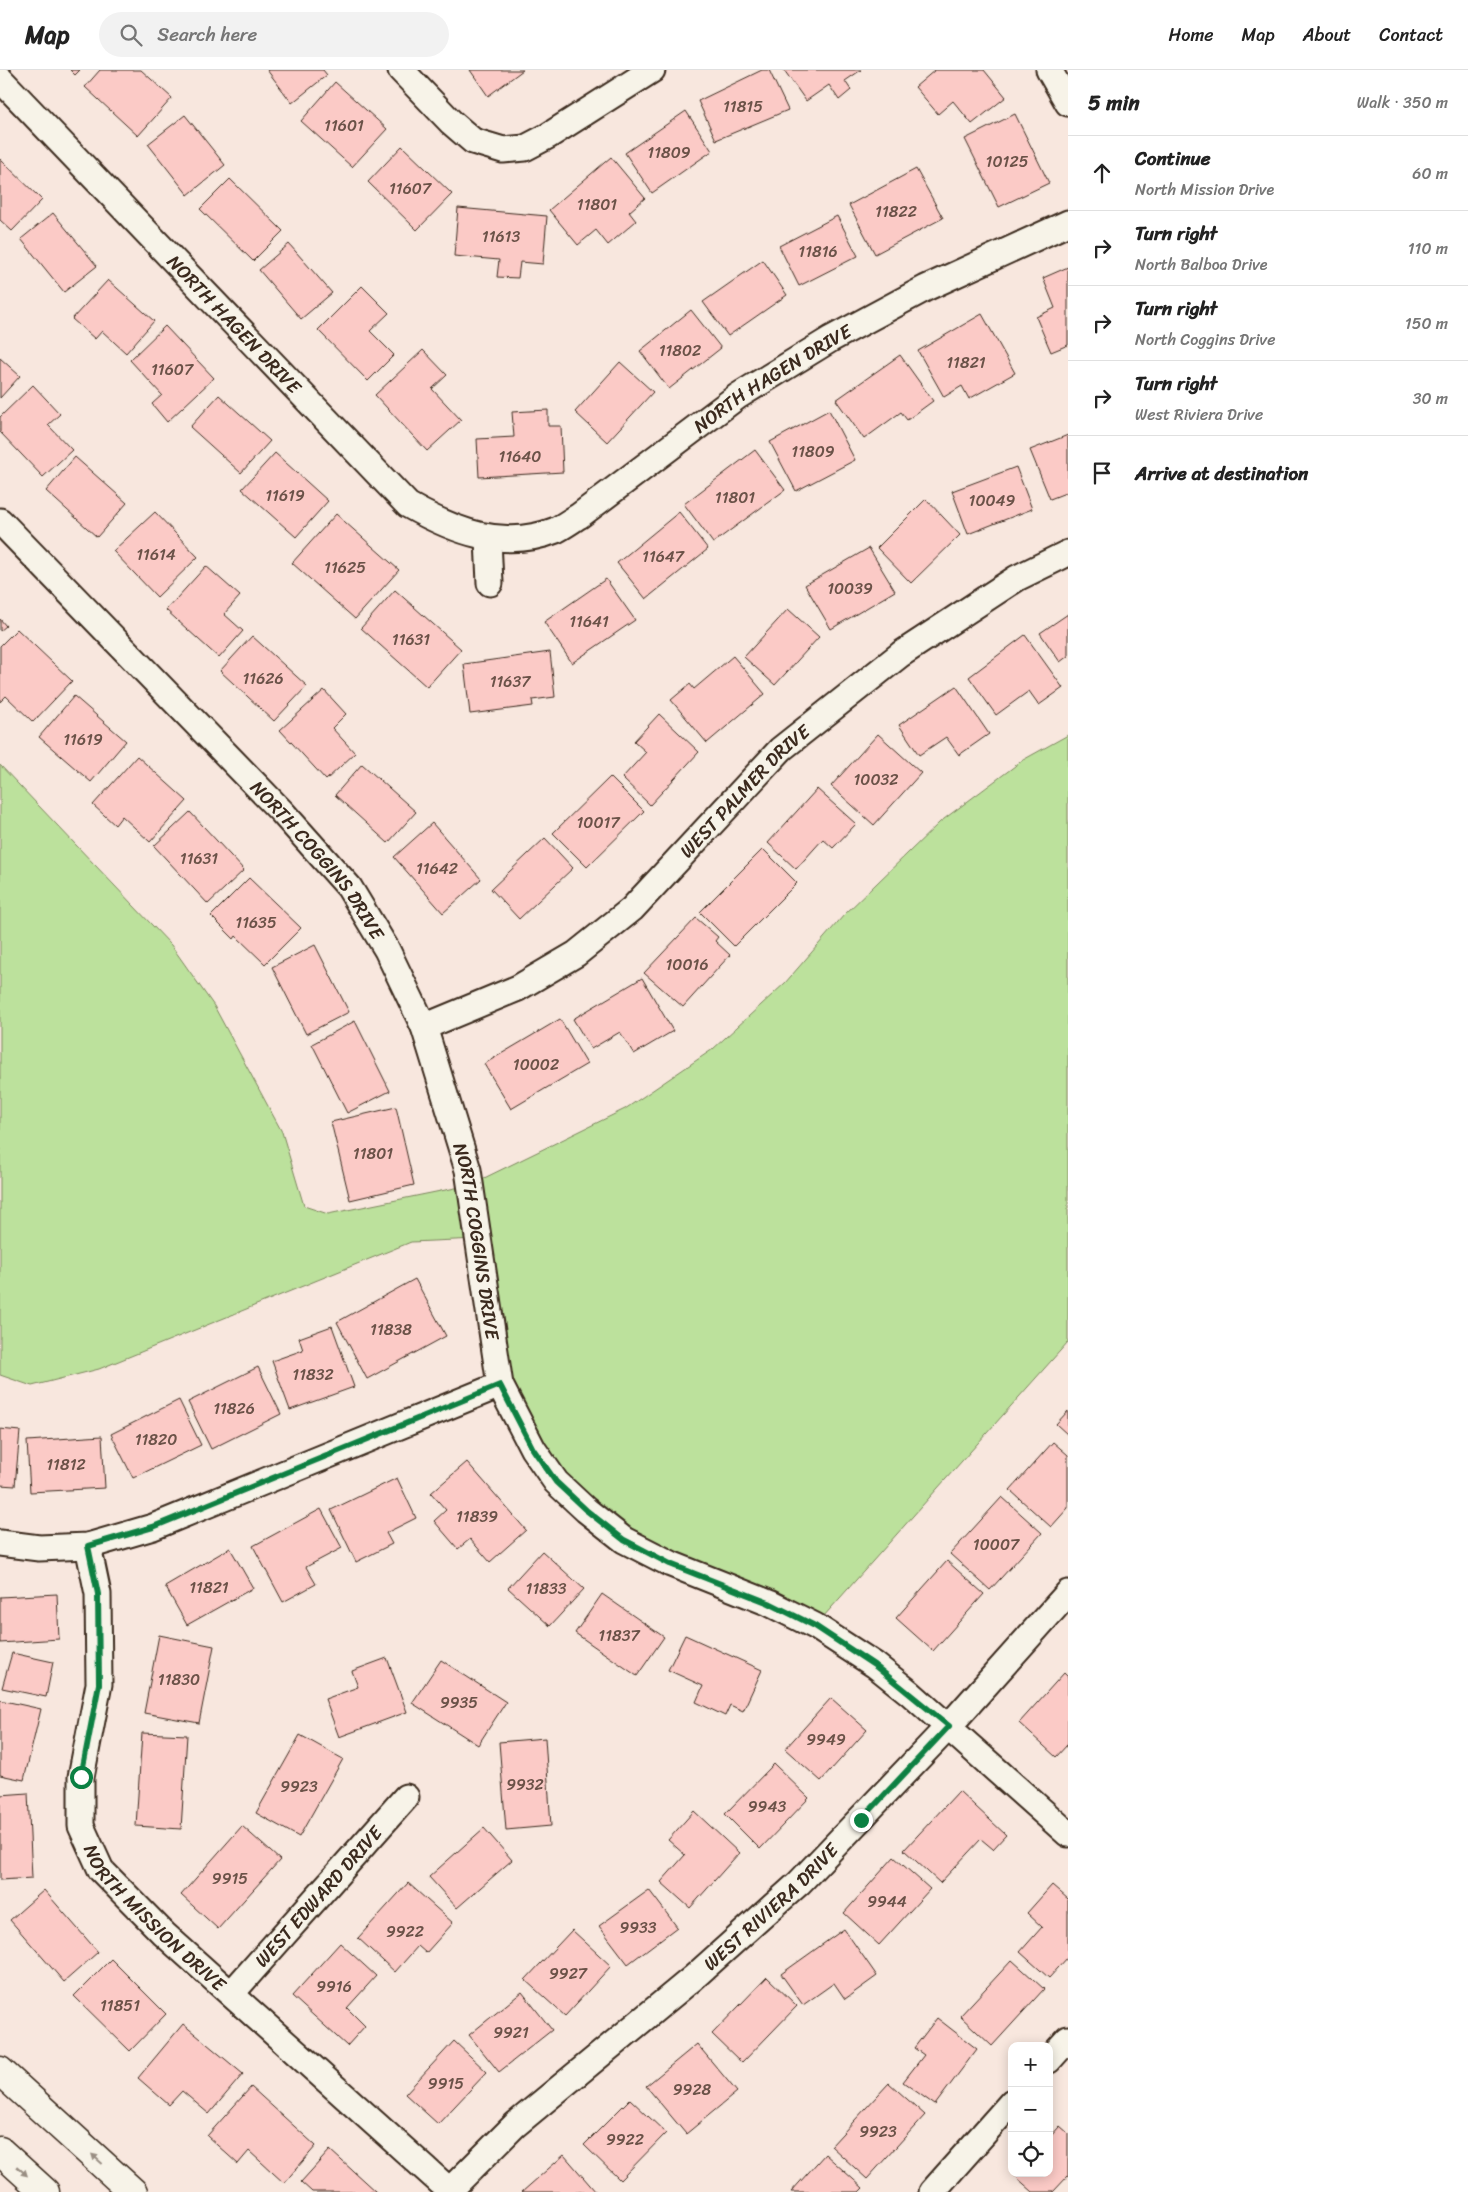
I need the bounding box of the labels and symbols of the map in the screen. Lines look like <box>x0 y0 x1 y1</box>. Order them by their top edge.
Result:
house number: 11815 <box>723 92 763 121</box>
house number: 11601 <box>324 111 364 140</box>
house number: 11809 <box>647 138 691 167</box>
house number: 10125 <box>986 147 1029 176</box>
house number: 11607 <box>389 174 432 203</box>
house number: 11801 <box>577 190 617 219</box>
house number: 11822 <box>875 197 917 226</box>
house number: 11613 <box>482 222 520 251</box>
house number: 11816 <box>798 237 838 266</box>
street label: NORTH HAGEN DRIVE <box>159 247 310 403</box>
street label: NORTH HAGEN DRIVE <box>686 314 859 442</box>
house number: 11802 <box>659 336 701 365</box>
house number: 11821 <box>946 348 986 377</box>
house number: 11607 <box>151 355 194 384</box>
house number: 11809 <box>791 437 835 466</box>
house number: 11640 <box>499 442 541 471</box>
house number: 11619 <box>265 481 305 510</box>
house number: 11801 <box>715 483 755 512</box>
house number: 10049 <box>969 486 1016 515</box>
house number: 11614 <box>136 540 176 569</box>
house number: 11647 <box>642 542 685 571</box>
house number: 11625 <box>324 553 366 582</box>
house number: 10039 <box>827 574 873 603</box>
house number: 11641 <box>569 607 609 636</box>
house number: 11631 <box>392 625 430 654</box>
house number: 11626 <box>242 664 284 693</box>
house number: 11637 <box>490 667 531 696</box>
street label: WEST PALMER DRIVE <box>671 715 819 866</box>
house number: 11619 <box>63 725 103 754</box>
house number: 10032 <box>853 765 899 794</box>
street label: NORTH COGGINS DRIVE <box>242 772 394 947</box>
house number: 10017 <box>576 808 620 837</box>
house number: 11631 <box>180 844 218 873</box>
house number: 11642 <box>416 854 458 883</box>
house number: 11635 <box>235 908 277 937</box>
house number: 10016 <box>665 950 709 979</box>
house number: 10002 <box>513 1050 559 1079</box>
street label: NORTH COGGINS DRIVE <box>443 1138 509 1343</box>
house number: 11801 <box>353 1139 393 1168</box>
house number: 11838 <box>370 1315 412 1344</box>
house number: 11832 <box>292 1360 334 1389</box>
house number: 11826 <box>213 1394 255 1423</box>
house number: 11820 <box>135 1425 177 1454</box>
house number: 11812 <box>46 1450 86 1479</box>
house number: 11839 <box>456 1502 498 1531</box>
house number: 10007 <box>973 1530 1020 1559</box>
house number: 11821 <box>189 1573 229 1602</box>
house number: 11833 <box>526 1574 567 1603</box>
house number: 11837 <box>598 1621 641 1650</box>
house number: 11830 <box>158 1665 200 1694</box>
house number: 9935 <box>440 1688 478 1717</box>
house number: 9949 <box>806 1725 846 1754</box>
route start <box>70 1766 93 1789</box>
house number: 9932 <box>506 1770 544 1799</box>
house number: 9923 <box>280 1772 318 1801</box>
house number: 9943 <box>748 1792 786 1821</box>
route end <box>850 1809 873 1832</box>
street label: WEST EDWARD DRIVE <box>246 1817 392 1975</box>
street label: WEST RIVIERA DRIVE <box>695 1834 848 1979</box>
street label: NORTH MISSION DRIVE <box>74 1839 235 2001</box>
house number: 9915 <box>212 1864 248 1893</box>
house number: 9944 <box>867 1887 907 1916</box>
house number: 9933 <box>619 1913 657 1942</box>
house number: 9922 <box>386 1917 424 1946</box>
house number: 9927 <box>549 1959 588 1988</box>
house number: 9916 <box>316 1972 352 2001</box>
house number: 11851 <box>100 1991 140 2020</box>
house number: 9921 <box>493 2018 529 2047</box>
house number: 9915 <box>428 2069 464 2098</box>
house number: 9928 <box>673 2075 712 2104</box>
house number: 9923 <box>859 2117 897 2146</box>
house number: 9922 <box>606 2125 644 2154</box>
one-way arrow <box>91 2153 103 2165</box>
one-way arrow <box>16 2166 29 2177</box>

